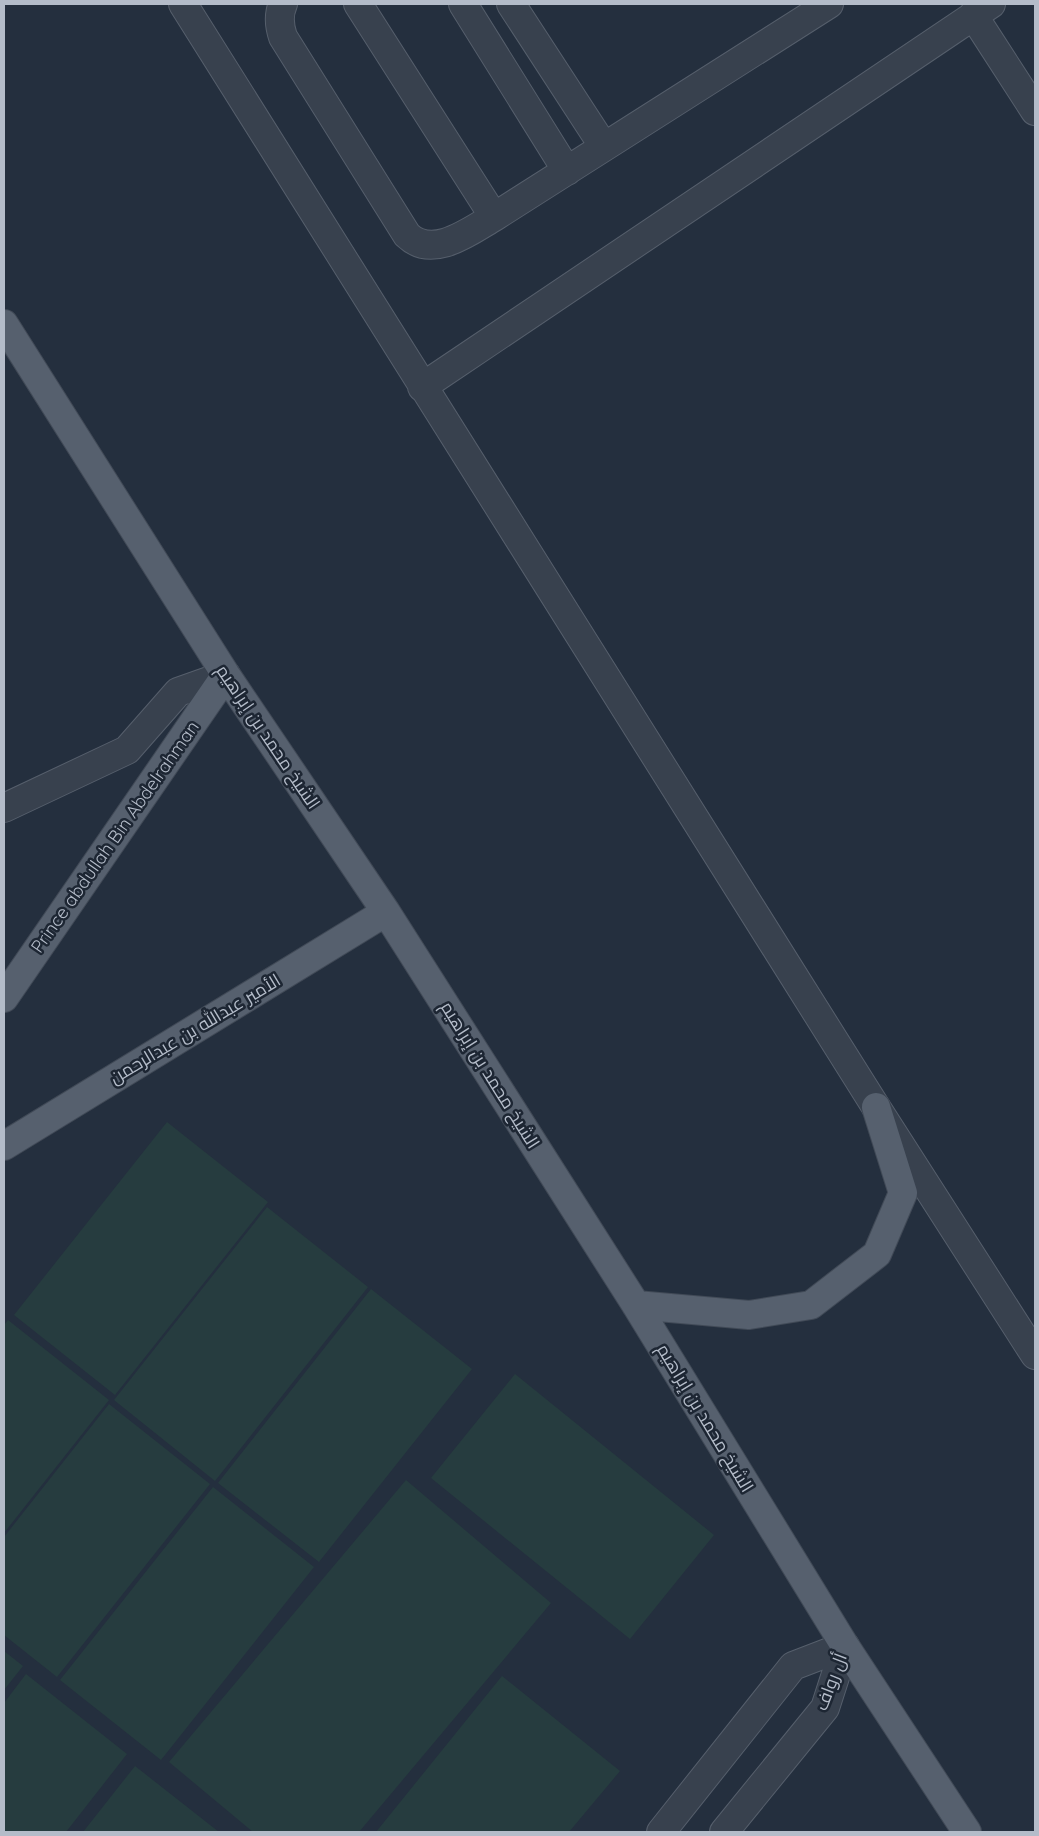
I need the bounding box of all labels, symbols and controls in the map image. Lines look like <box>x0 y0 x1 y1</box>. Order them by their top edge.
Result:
street label: الشيخ محمد بن إبراهيم <box>211 660 325 814</box>
street label: Prince abdullah Bin Abdelrahman <box>25 716 204 957</box>
street label: الأمير عبدالله بن عبدالرحمن <box>105 968 285 1089</box>
street label: الشيخ محمد بن إبراهيم <box>435 997 545 1153</box>
street label: الشيخ محمد بن إبراهيم <box>651 1339 759 1497</box>
street label: أل رواف <box>809 1650 852 1714</box>

